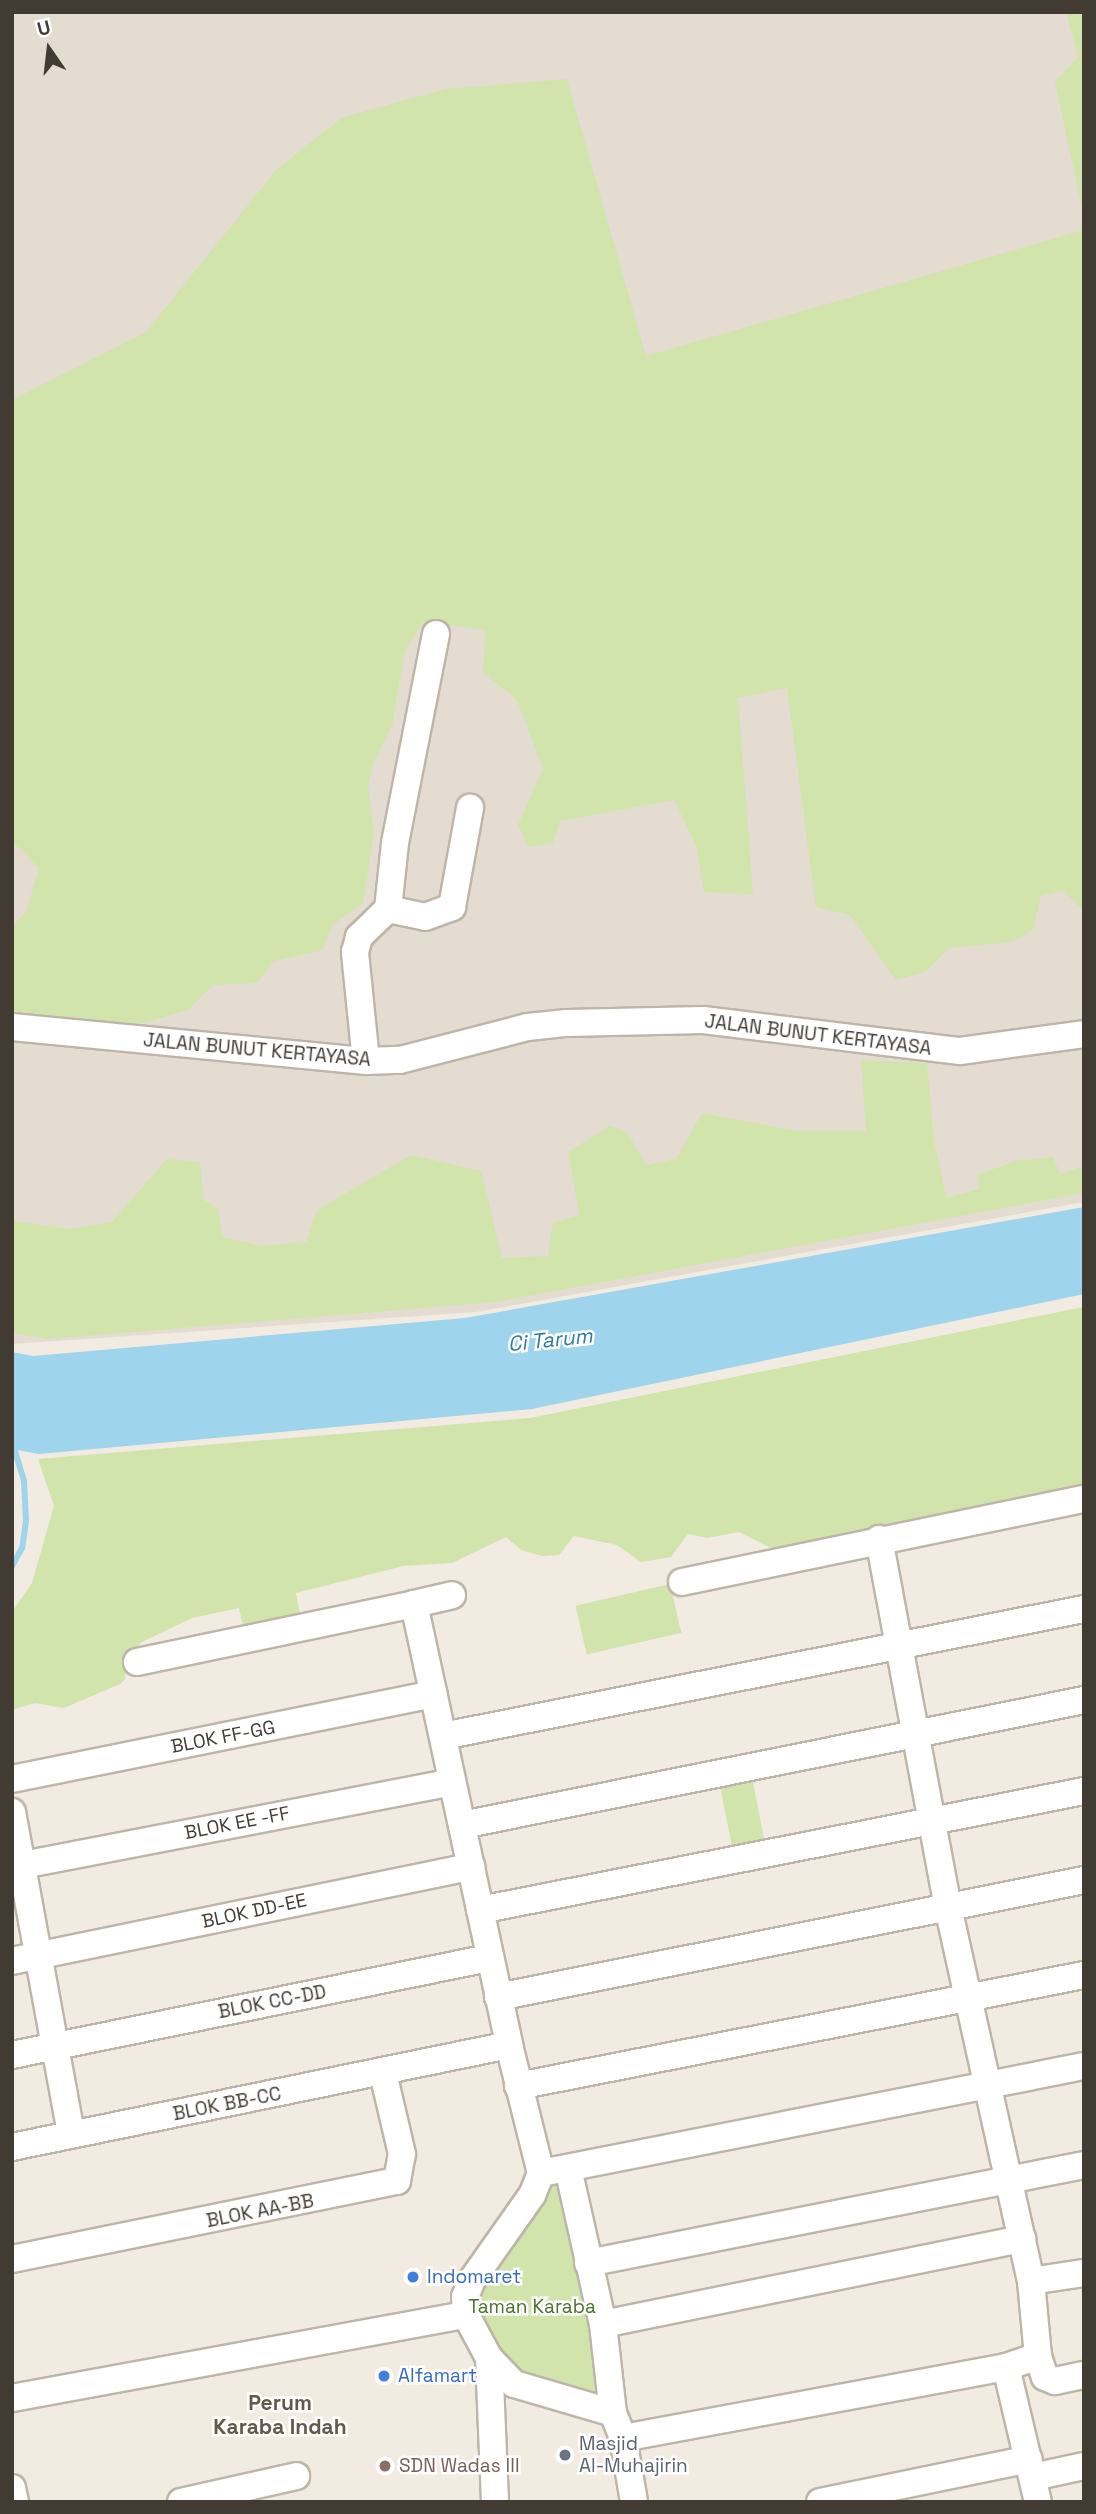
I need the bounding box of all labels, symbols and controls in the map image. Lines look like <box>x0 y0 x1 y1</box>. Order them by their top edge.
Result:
north arrow <box>14 14 84 84</box>
text: U <box>35 14 53 42</box>
street label: JALAN BUNUT KERTAYASA <box>703 1010 933 1060</box>
street label: JALAN BUNUT KERTAYASA <box>142 1029 372 1071</box>
water label: Ci Tarum <box>506 1323 594 1357</box>
street label: BLOK FF-GG <box>169 1716 277 1758</box>
street label: BLOK EE -FF <box>182 1802 292 1844</box>
street label: BLOK DD-EE <box>200 1889 308 1933</box>
street label: BLOK CC-DD <box>216 1980 328 2024</box>
street label: BLOK BB-CC <box>171 2082 283 2126</box>
street label: BLOK AA-BB <box>204 2189 316 2233</box>
place label: Indomaret <box>427 2266 521 2288</box>
marker: Indomaret <box>405 2269 421 2285</box>
park label: Taman Karaba <box>468 2296 596 2318</box>
place label: Alfamart <box>398 2365 477 2387</box>
marker: Alfamart <box>376 2368 392 2384</box>
district label: Perum Karaba Indah <box>213 2390 347 2440</box>
place label: Masjid Al-Muhajirin <box>579 2433 688 2477</box>
marker: Masjid Al-Muhajirin <box>557 2447 573 2463</box>
place label: SDN Wadas III <box>399 2455 520 2477</box>
marker: SDN Wadas III <box>377 2458 393 2474</box>

